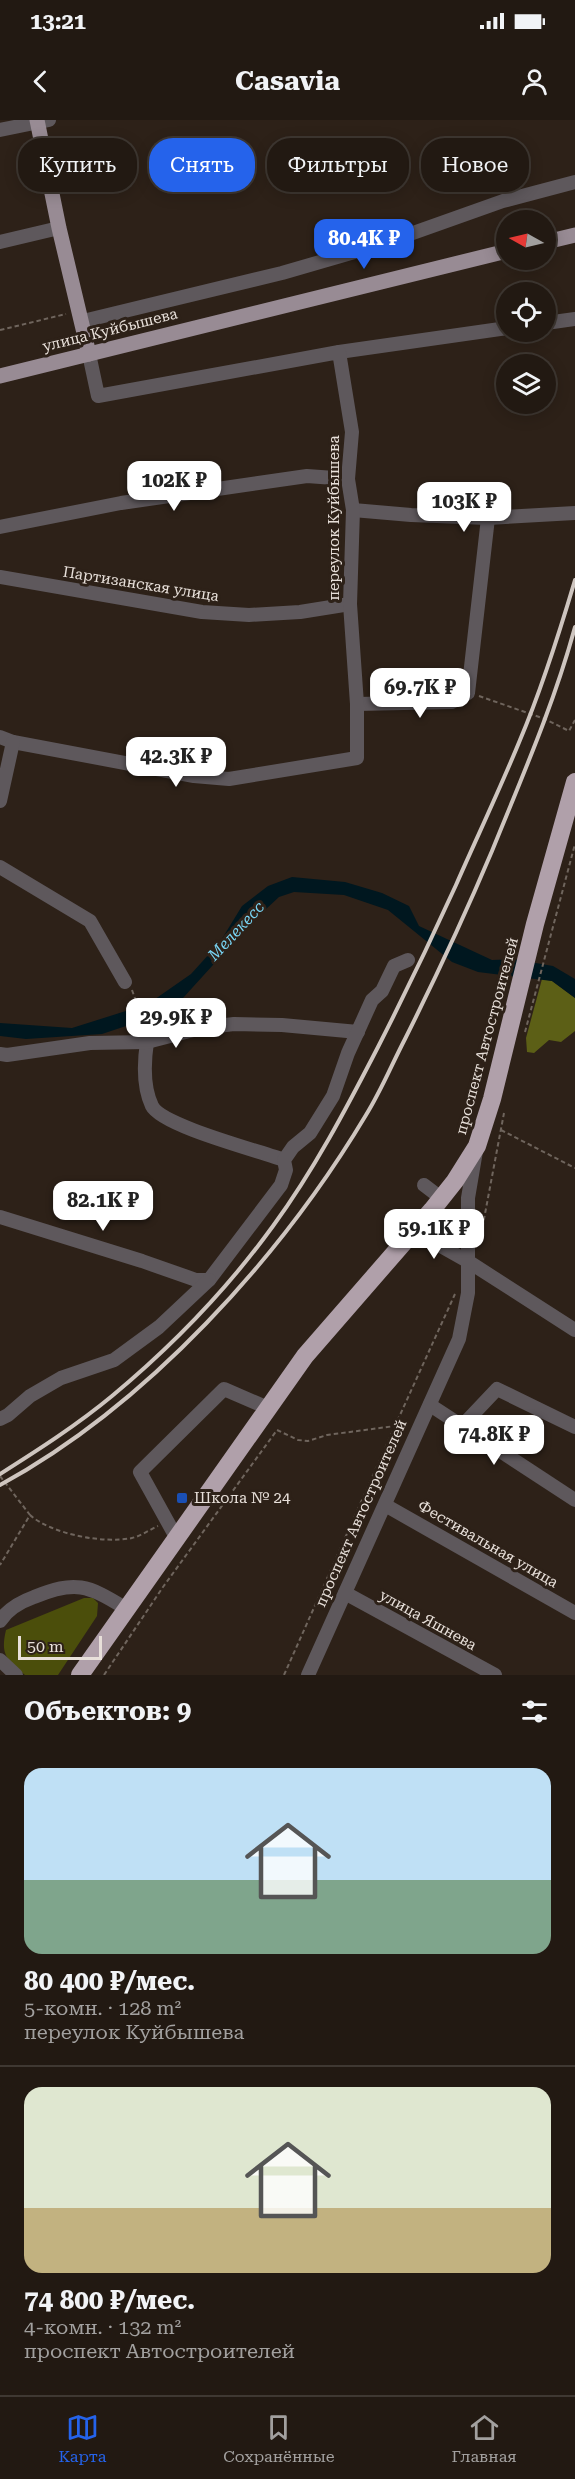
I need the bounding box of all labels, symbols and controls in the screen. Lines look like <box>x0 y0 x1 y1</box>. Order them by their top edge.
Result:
text: 13:21 <box>30 9 86 34</box>
icon: back <box>24 65 57 98</box>
text: Casavia <box>235 65 340 97</box>
icon: person <box>518 65 551 98</box>
chip: Купить <box>18 138 137 192</box>
chip: Снять <box>149 138 255 192</box>
chip: Фильтры <box>267 138 409 192</box>
chip: Новое <box>421 138 529 192</box>
north arrow <box>496 210 556 270</box>
map controls <box>496 210 556 414</box>
pin: 80.4K ₽ <box>309 219 419 270</box>
text: 80.4K ₽ <box>328 226 400 250</box>
button: locate <box>496 282 556 342</box>
street label: улица Куйбышева <box>41 305 179 355</box>
button: layers <box>496 354 556 414</box>
street label: переулок Куйбышева <box>325 435 343 601</box>
pin: 102K ₽ <box>125 461 223 512</box>
text: 102K ₽ <box>141 468 207 492</box>
pin: 103K ₽ <box>415 482 513 533</box>
text: 103K ₽ <box>431 489 497 513</box>
street label: Партизанская улица <box>62 563 220 605</box>
pin: 69.7K ₽ <box>365 668 475 719</box>
text: 69.7K ₽ <box>384 675 456 699</box>
pin: 42.3K ₽ <box>121 737 231 788</box>
text: 42.3K ₽ <box>140 744 212 768</box>
water label: Мелекесс <box>203 897 269 965</box>
street label: проспект Автостроителей <box>452 935 522 1137</box>
pin: 29.9K ₽ <box>121 998 231 1049</box>
text: 29.9K ₽ <box>140 1005 212 1029</box>
pin: 82.1K ₽ <box>48 1181 158 1232</box>
text: 82.1K ₽ <box>67 1188 139 1212</box>
pin: 59.1K ₽ <box>379 1209 489 1260</box>
text: 59.1K ₽ <box>398 1216 470 1240</box>
pin: 74.8K ₽ <box>439 1415 549 1466</box>
street label: проспект Автостроителей <box>311 1416 411 1610</box>
text: 74.8K ₽ <box>458 1422 530 1446</box>
place label: Школа № 24 <box>194 1489 291 1507</box>
marker: Школа № 24 <box>175 1491 189 1505</box>
street label: Фестивальная улица <box>415 1496 561 1592</box>
street label: улица Яшнева <box>376 1586 480 1654</box>
scale bar <box>18 1633 102 1660</box>
text: 50 m <box>27 1637 64 1656</box>
icon: filters <box>518 1695 551 1728</box>
text: Объектов: 9 <box>24 1696 191 1726</box>
icon: home <box>234 1807 342 1915</box>
text: 80 400 ₽/мес. <box>24 1966 195 1996</box>
text: 5-комн. · 128 m² <box>24 1996 181 2020</box>
text: переулок Куйбышева <box>24 2020 244 2044</box>
icon: home <box>234 2126 342 2234</box>
text: 74 800 ₽/мес. <box>24 2285 195 2315</box>
text: 4-комн. · 132 m² <box>24 2315 181 2339</box>
text: проспект Автостроителей <box>24 2339 295 2363</box>
tab: Карта <box>58 2411 106 2466</box>
tab: Сохранённые <box>223 2411 335 2466</box>
tab: Главная <box>452 2411 517 2466</box>

